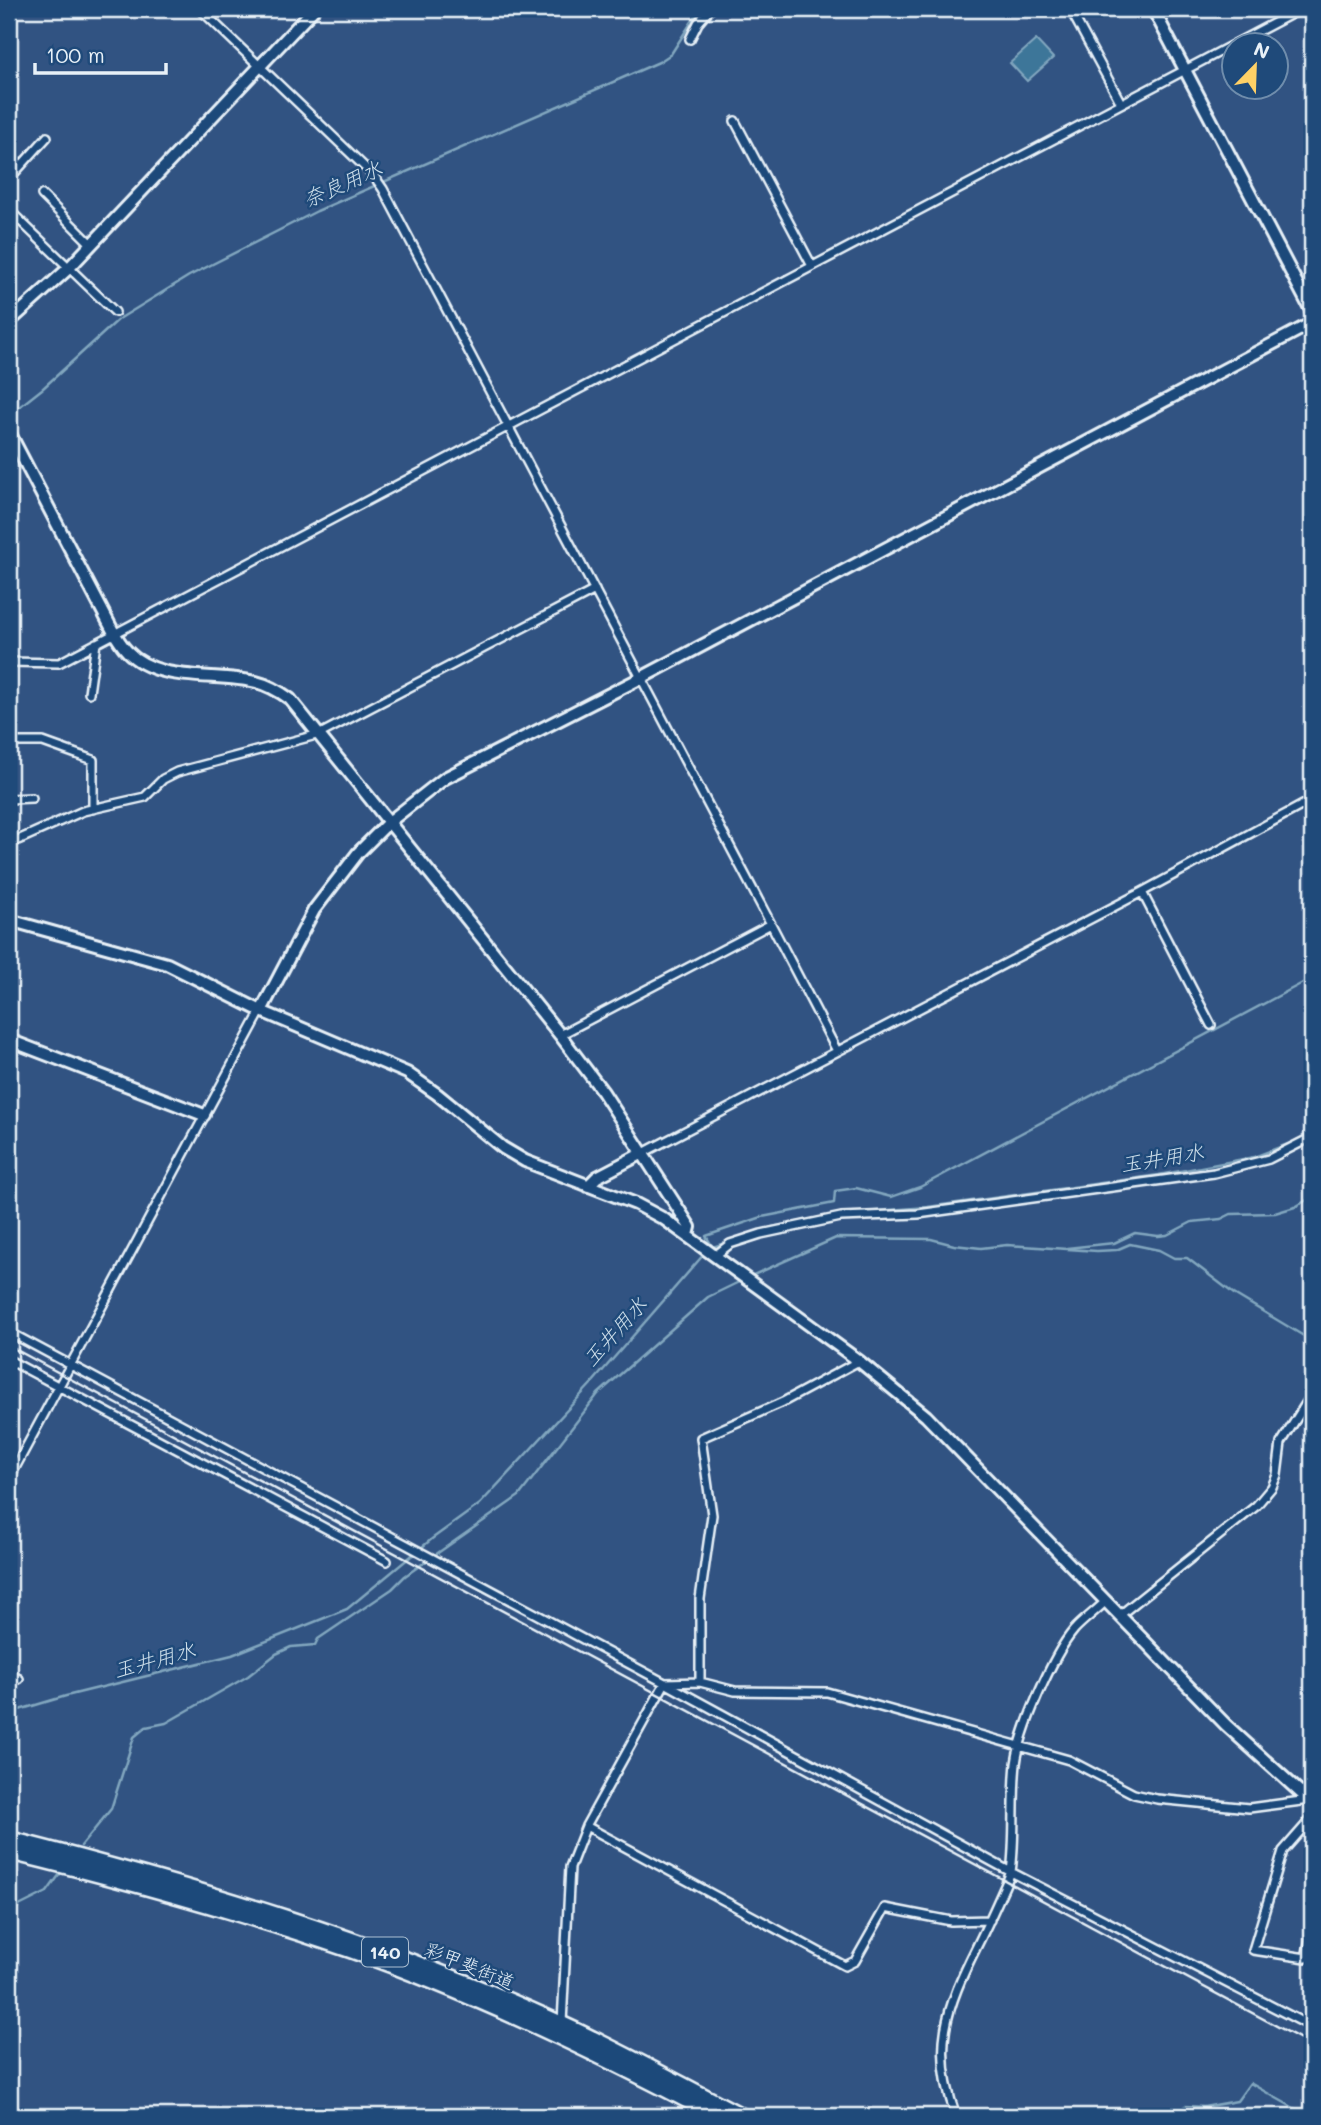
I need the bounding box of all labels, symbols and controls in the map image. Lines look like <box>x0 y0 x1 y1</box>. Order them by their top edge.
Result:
scale bar <box>35 32 166 76</box>
north arrow <box>1220 32 1290 102</box>
text: N <box>1250 36 1273 64</box>
text: 100 m <box>46 41 105 68</box>
water label: 奈良用水 <box>298 154 386 212</box>
water label: 玉井用水 <box>1118 1137 1206 1177</box>
water label: 玉井用水 <box>576 1291 652 1371</box>
water label: 玉井用水 <box>110 1635 198 1683</box>
street label: 彩甲斐街道 <box>421 1936 519 1994</box>
road number: 140 <box>362 1938 408 1966</box>

